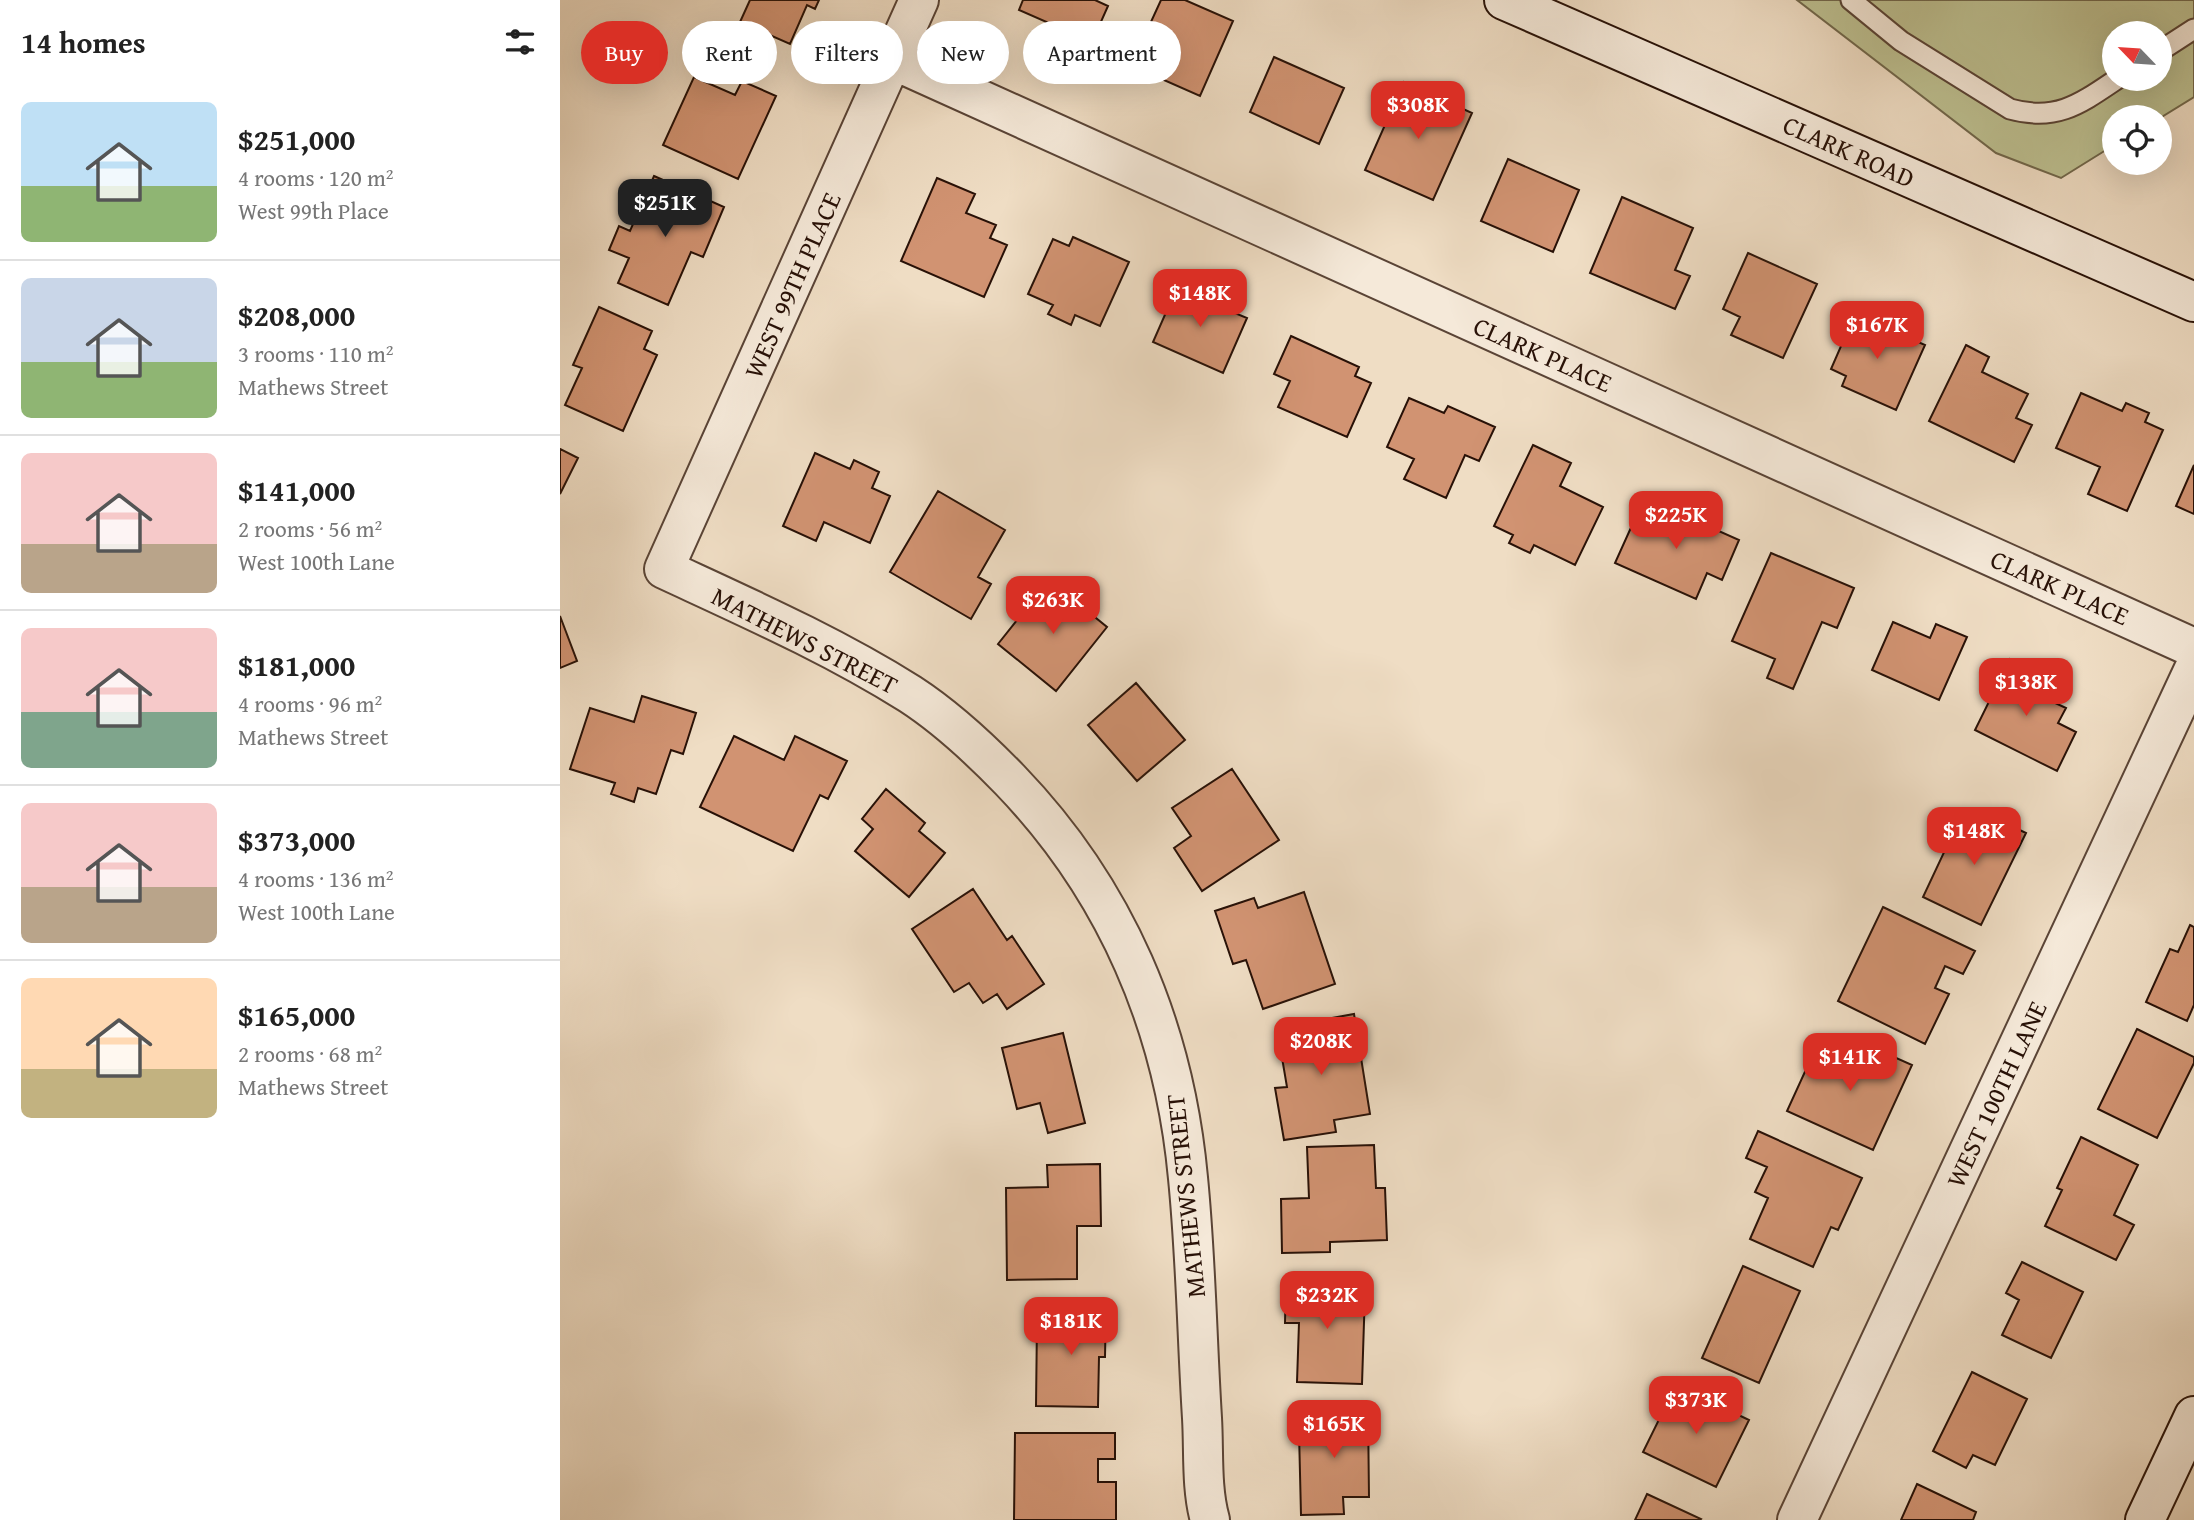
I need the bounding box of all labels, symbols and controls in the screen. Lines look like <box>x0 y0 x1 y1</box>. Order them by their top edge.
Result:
text: 14 homes <box>21 20 146 64</box>
chip: Buy <box>581 21 668 84</box>
chip: Rent <box>682 21 777 84</box>
chip: Filters <box>791 21 903 84</box>
chip: New <box>917 21 1009 84</box>
chip: Apartment <box>1023 21 1181 84</box>
north arrow <box>2102 21 2172 91</box>
map controls <box>2102 21 2172 175</box>
icon: filters <box>501 23 539 61</box>
pin: $308K <box>1369 82 1467 141</box>
text: $308K <box>1387 87 1449 120</box>
street label: CLARK ROAD <box>1777 105 1921 197</box>
button: locate <box>2102 105 2172 175</box>
text: $251,000 <box>238 117 355 161</box>
icon: home <box>77 130 161 214</box>
text: 4 rooms · 120 m² <box>238 161 393 194</box>
pin: $251K <box>616 180 714 239</box>
text: $251K <box>634 185 696 218</box>
street label: WEST 99TH PLACE <box>733 186 851 384</box>
text: West 99th Place <box>238 194 389 227</box>
pin: $148K <box>1151 270 1249 329</box>
text: $148K <box>1169 275 1231 308</box>
text: $208,000 <box>238 293 355 337</box>
pin: $167K <box>1828 302 1926 361</box>
icon: home <box>77 306 161 390</box>
street label: CLARK PLACE <box>1467 306 1619 402</box>
text: $167K <box>1846 307 1908 340</box>
text: 3 rooms · 110 m² <box>238 337 393 370</box>
text: Mathews Street <box>238 370 388 403</box>
text: $141,000 <box>238 468 355 512</box>
icon: home <box>77 481 161 565</box>
pin: $225K <box>1627 491 1725 551</box>
text: $225K <box>1645 497 1707 530</box>
text: 2 rooms · 56 m² <box>238 512 382 545</box>
street label: CLARK PLACE <box>1984 539 2136 635</box>
text: West 100th Lane <box>238 545 395 578</box>
street label: MATHEWS STREET <box>705 576 905 704</box>
pin: $263K <box>1004 576 1102 636</box>
text: $263K <box>1022 582 1084 615</box>
text: $181,000 <box>238 643 355 687</box>
icon: home <box>77 656 161 740</box>
pin: $138K <box>1977 658 2075 718</box>
text: $138K <box>1995 664 2057 697</box>
text: 4 rooms · 96 m² <box>238 687 382 720</box>
text: Mathews Street <box>238 720 388 753</box>
pin: $148K <box>1925 808 2023 867</box>
text: $148K <box>1943 813 2005 846</box>
text: $373,000 <box>238 818 355 862</box>
icon: home <box>77 831 161 915</box>
text: 4 rooms · 136 m² <box>238 862 393 895</box>
text: West 100th Lane <box>238 895 395 928</box>
text: $165,000 <box>238 993 355 1037</box>
street label: WEST 100TH LANE <box>1936 994 2056 1194</box>
icon: home <box>77 1006 161 1090</box>
pin: $208K <box>1272 1018 1370 1077</box>
text: $208K <box>1290 1023 1352 1056</box>
pin: $141K <box>1801 1034 1899 1093</box>
text: 2 rooms · 68 m² <box>238 1037 382 1070</box>
text: $141K <box>1819 1039 1881 1072</box>
text: Mathews Street <box>238 1070 388 1103</box>
street label: MATHEWS STREET <box>1155 1092 1215 1300</box>
pin: $232K <box>1278 1272 1376 1331</box>
text: $232K <box>1296 1277 1358 1310</box>
pin: $181K <box>1022 1298 1120 1357</box>
text: $181K <box>1040 1303 1102 1336</box>
pin: $373K <box>1647 1376 1745 1436</box>
text: $373K <box>1665 1382 1727 1415</box>
pin: $165K <box>1285 1400 1383 1460</box>
text: $165K <box>1303 1406 1365 1439</box>

